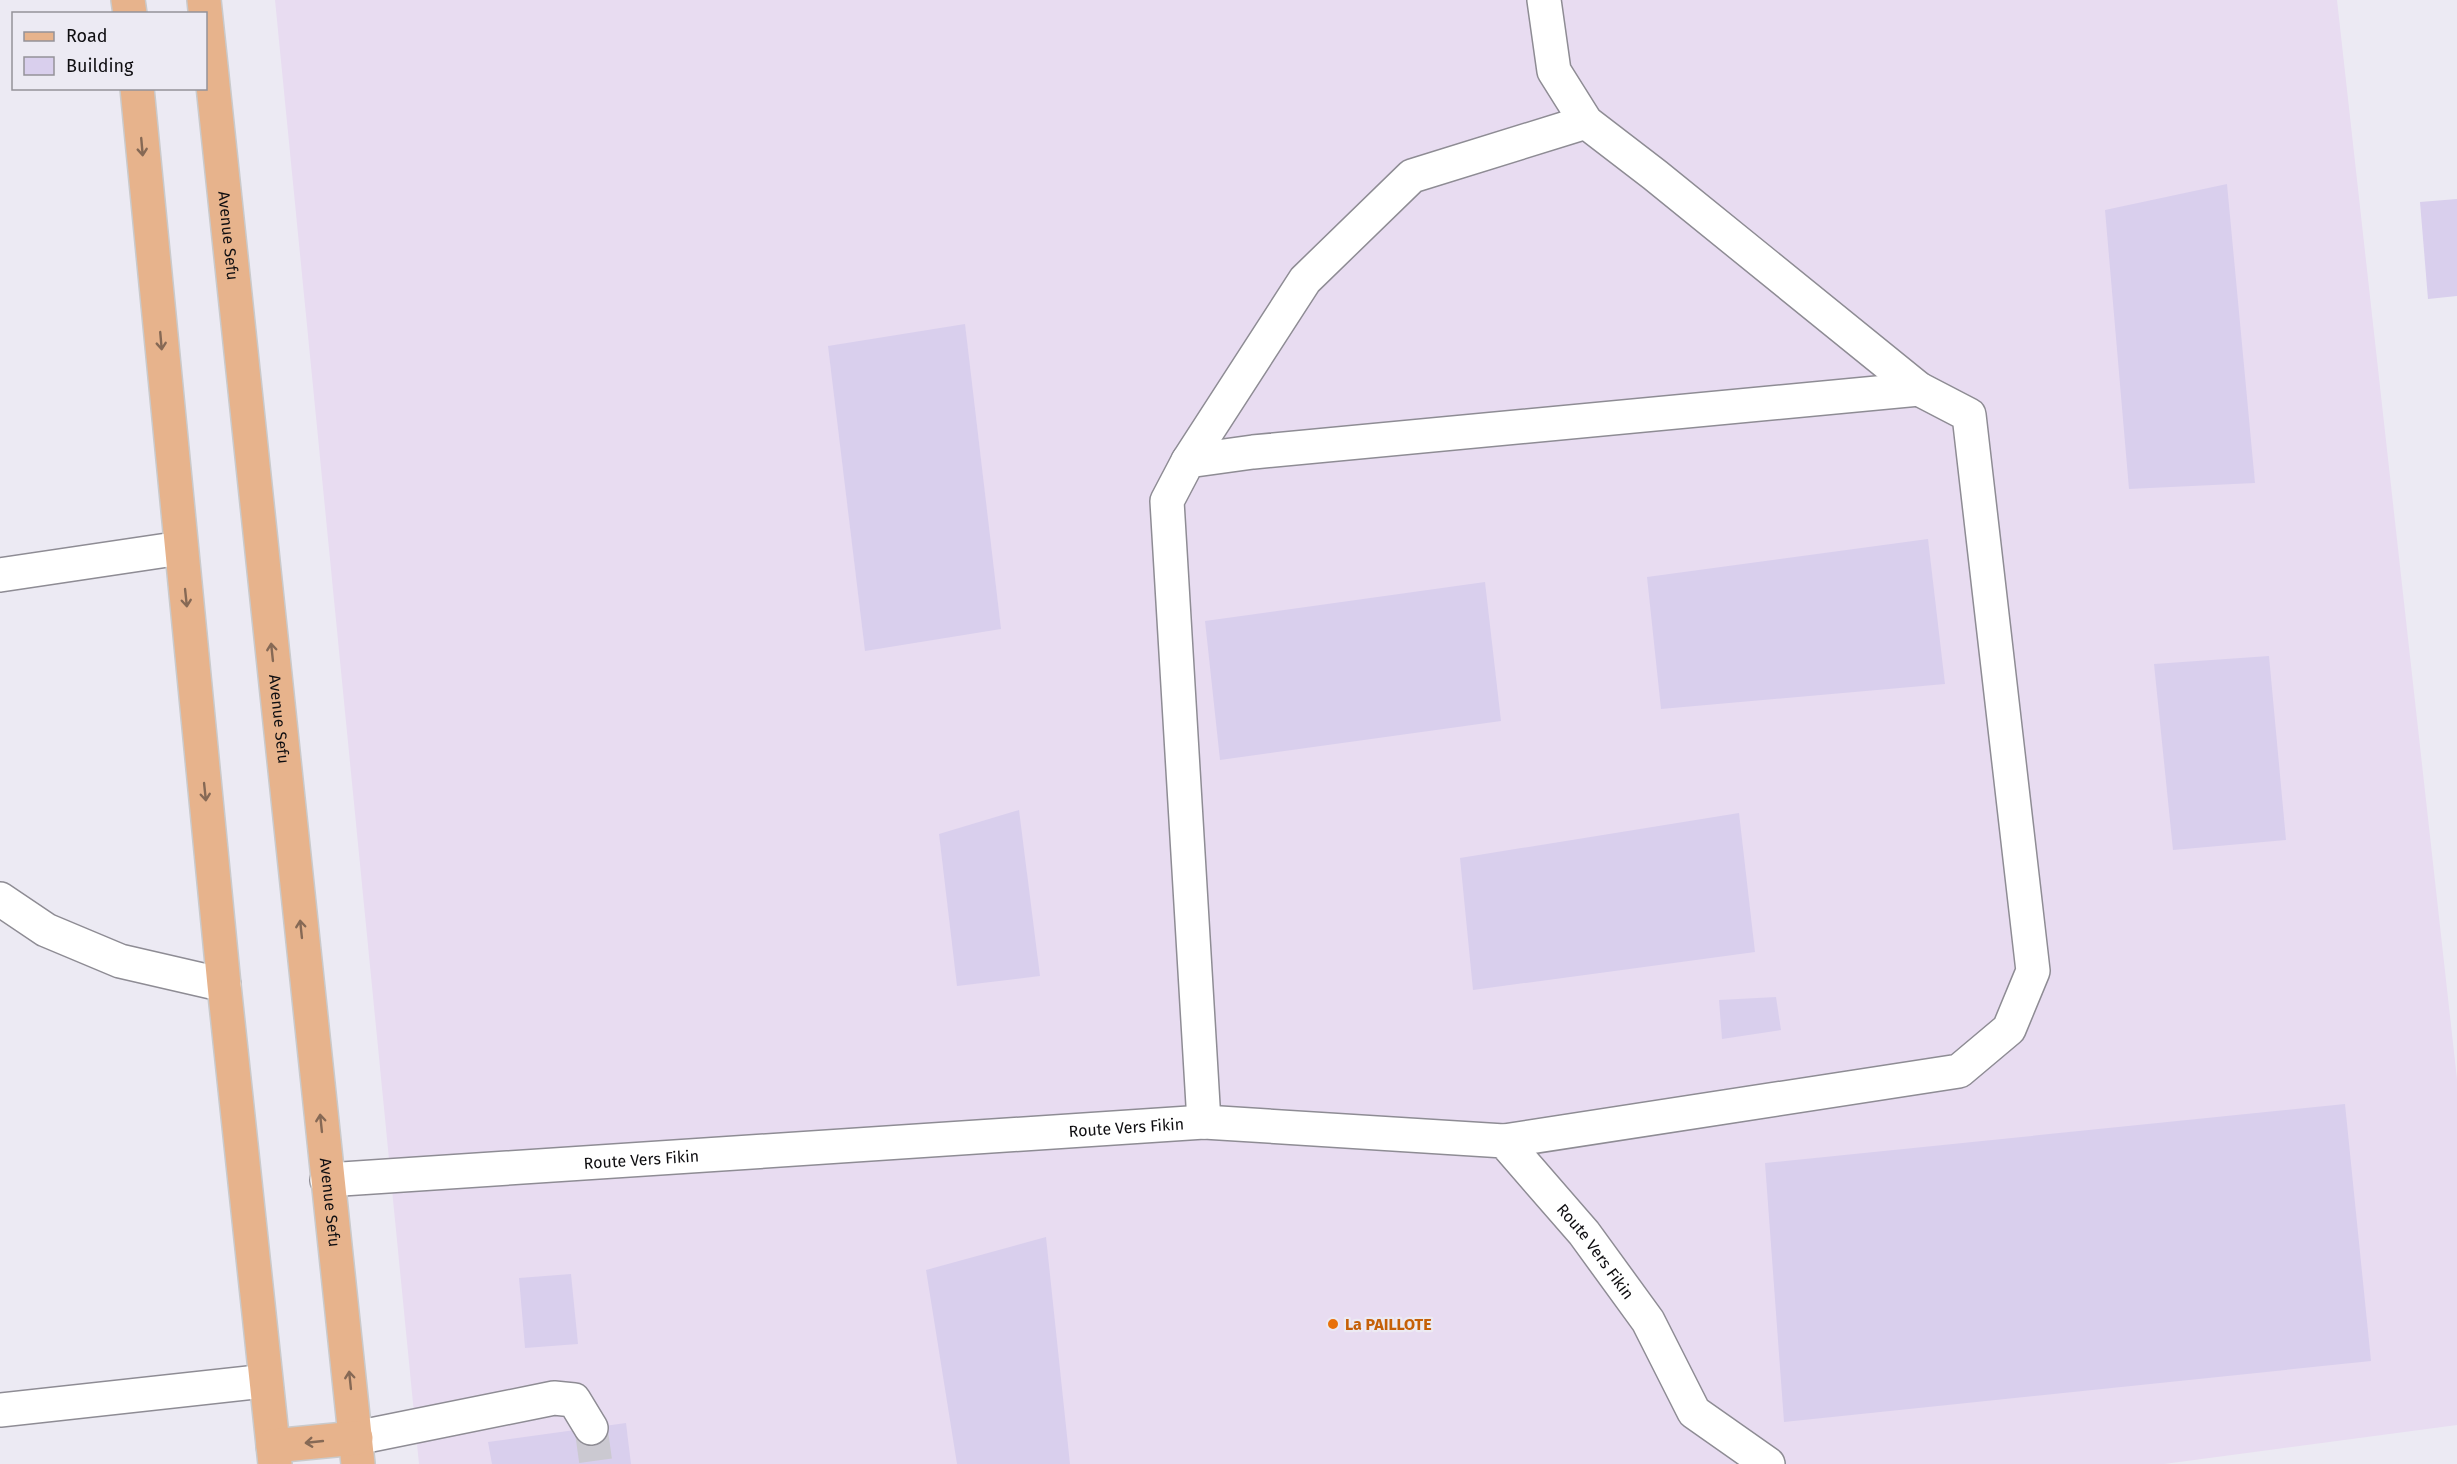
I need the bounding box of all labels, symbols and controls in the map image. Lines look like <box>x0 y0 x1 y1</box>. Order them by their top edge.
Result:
legend <box>12 12 207 90</box>
text: Road <box>66 25 108 47</box>
text: Building <box>66 55 134 77</box>
one-way arrow <box>137 136 148 156</box>
street label: Avenue Sefu <box>215 190 243 281</box>
one-way arrow <box>156 330 167 350</box>
one-way arrow <box>181 587 192 607</box>
one-way arrow <box>266 642 277 662</box>
street label: Avenue Sefu <box>266 674 294 765</box>
one-way arrow <box>200 781 211 801</box>
one-way arrow <box>295 920 306 940</box>
one-way arrow <box>315 1114 326 1134</box>
street label: Route Vers Fikin <box>1068 1114 1184 1140</box>
street label: Route Vers Fikin <box>583 1146 700 1173</box>
street label: Avenue Sefu <box>316 1157 345 1248</box>
street label: Route Vers Fikin <box>1553 1199 1638 1303</box>
place label: La PAILLOTE <box>1345 1315 1432 1334</box>
marker: La PAILLOTE <box>1326 1317 1340 1331</box>
one-way arrow <box>344 1370 355 1390</box>
one-way arrow <box>305 1437 325 1448</box>

